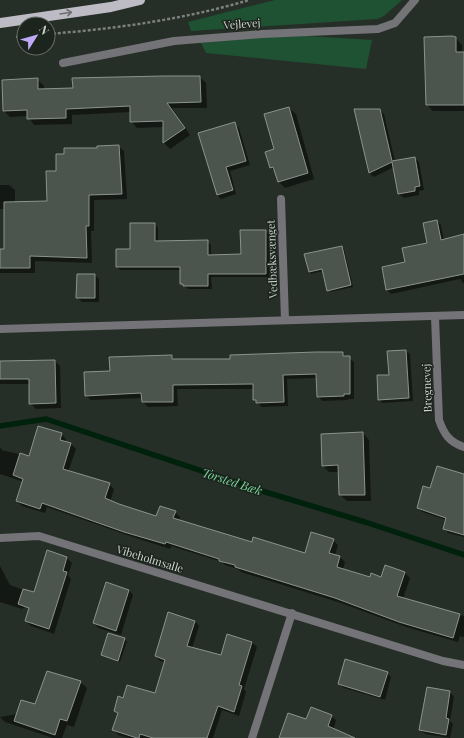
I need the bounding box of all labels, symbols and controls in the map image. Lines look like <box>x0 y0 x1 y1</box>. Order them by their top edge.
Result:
one-way arrow <box>59 9 72 17</box>
street label: Vejlevej <box>222 15 261 32</box>
north arrow <box>16 16 56 56</box>
text: N <box>36 22 53 37</box>
street label: Vedbæksvænget <box>263 219 280 300</box>
street label: Bregnevej <box>418 363 435 413</box>
water label: Torsted Bæk <box>200 464 264 498</box>
street label: Vibeholmsalle <box>114 541 186 576</box>

